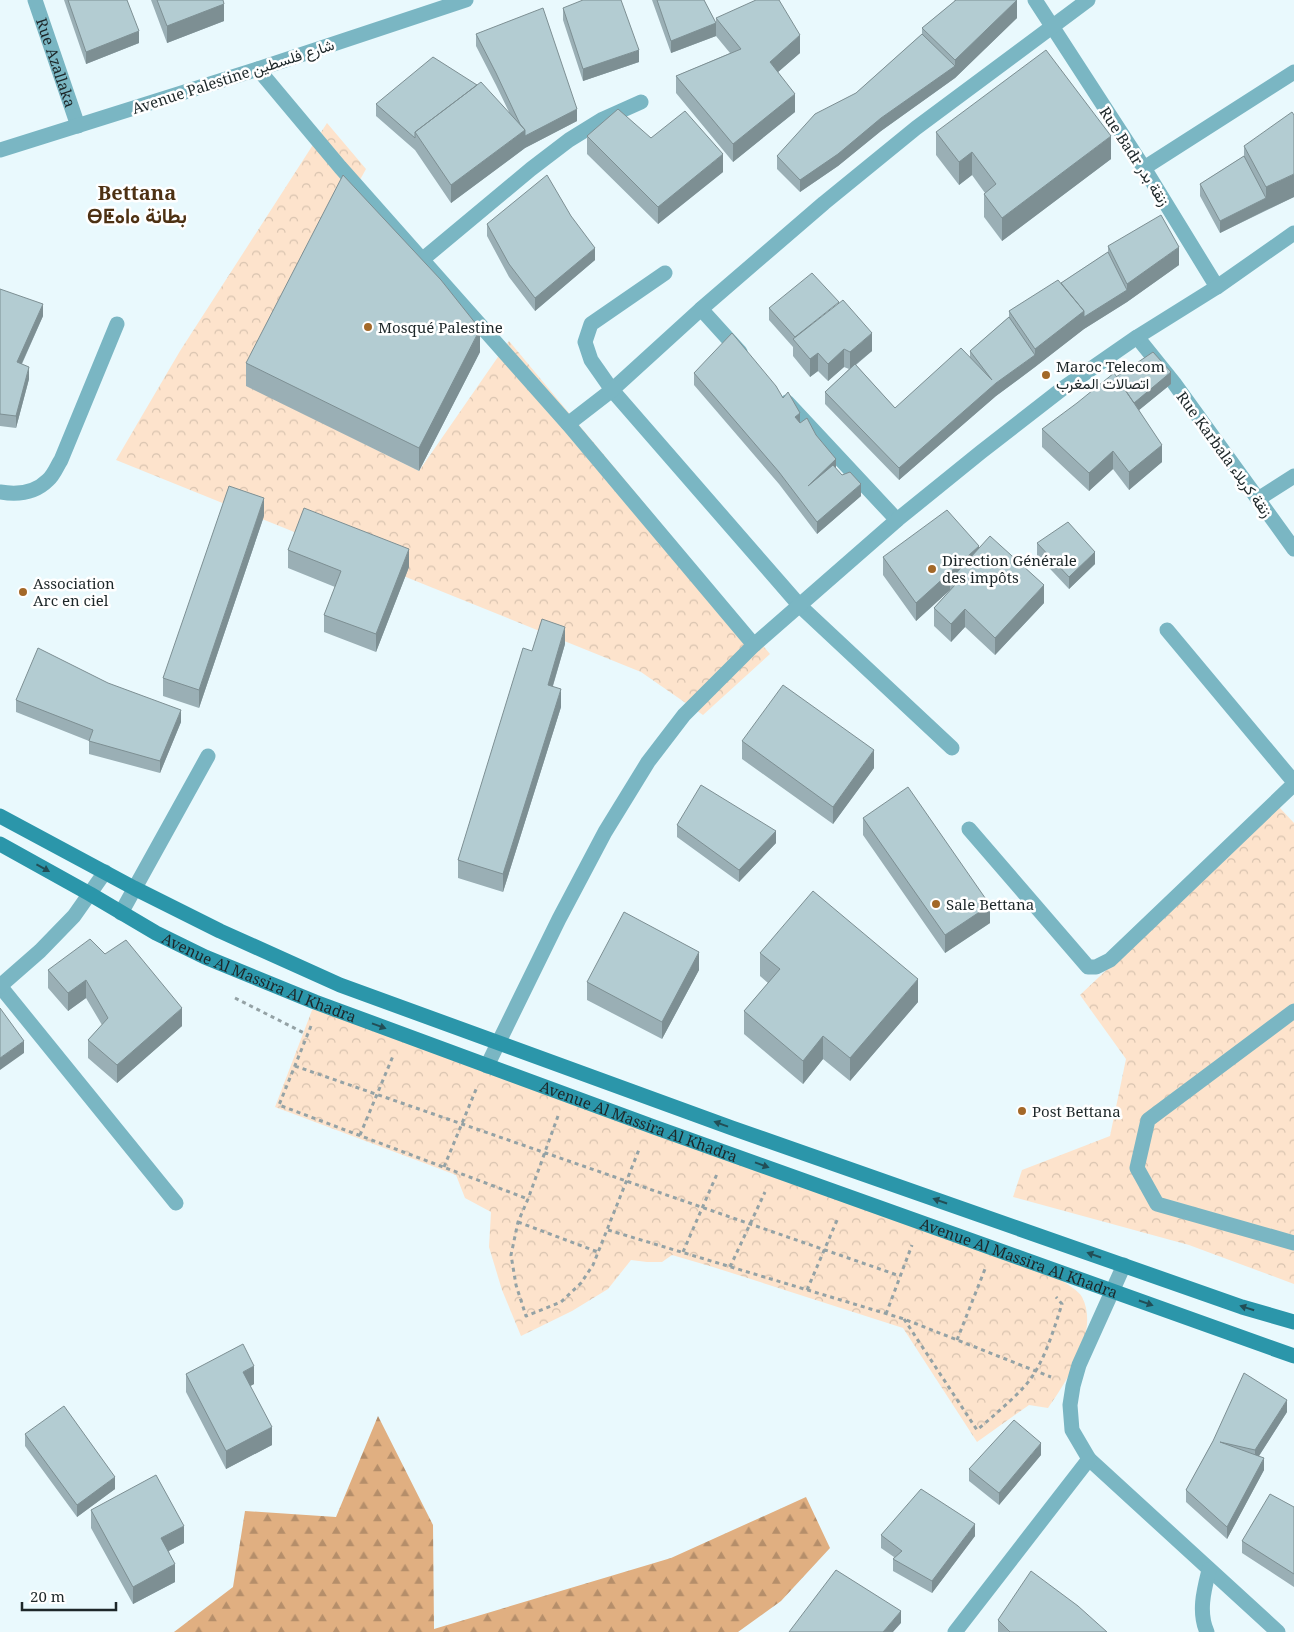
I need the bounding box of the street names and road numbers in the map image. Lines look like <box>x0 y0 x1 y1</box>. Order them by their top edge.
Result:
street label: Rue Azallaka <box>32 15 81 110</box>
street label: Avenue Palestine شارع فلسطين <box>129 34 337 120</box>
street label: Rue Badr زنقة بدر <box>1095 102 1175 210</box>
street label: Rue Karbala زنقة كربلاء <box>1172 387 1278 521</box>
street label: Avenue Al Massira Al Khadra <box>159 928 359 1026</box>
street label: Avenue Al Massira Al Khadra <box>537 1076 740 1166</box>
street label: Avenue Al Massira Al Khadra <box>917 1213 1121 1302</box>

